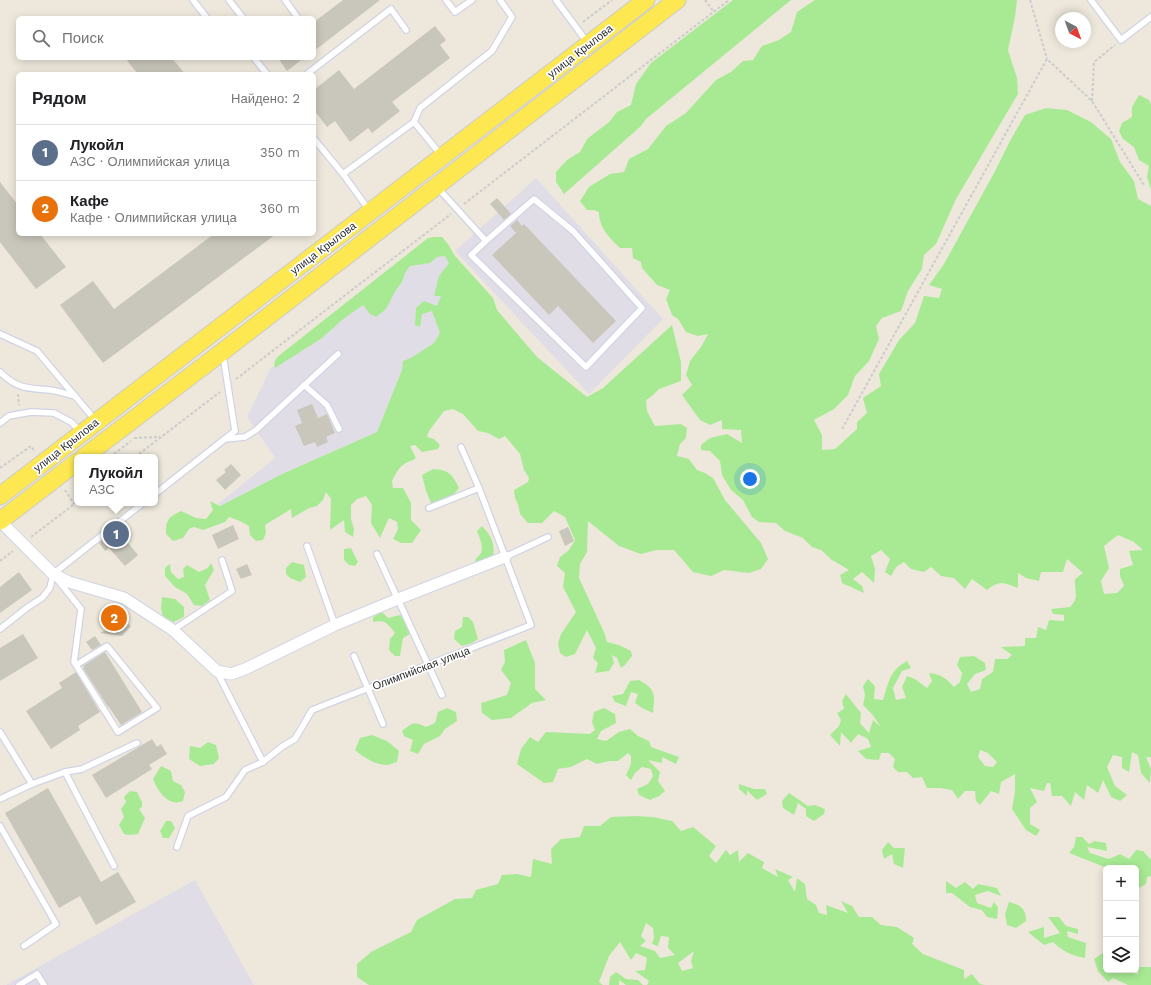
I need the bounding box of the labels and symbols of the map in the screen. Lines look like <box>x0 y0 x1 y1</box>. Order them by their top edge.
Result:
north arrow <box>1055 12 1091 48</box>
street label: улица Крылова <box>545 21 616 81</box>
street label: улица Крылова <box>288 219 359 277</box>
street label: улица Крылова <box>31 415 102 475</box>
your location <box>740 469 760 489</box>
pin: 1 <box>103 519 129 549</box>
pin: 2 <box>101 603 127 633</box>
street label: Олимпийская улица <box>371 644 473 693</box>

